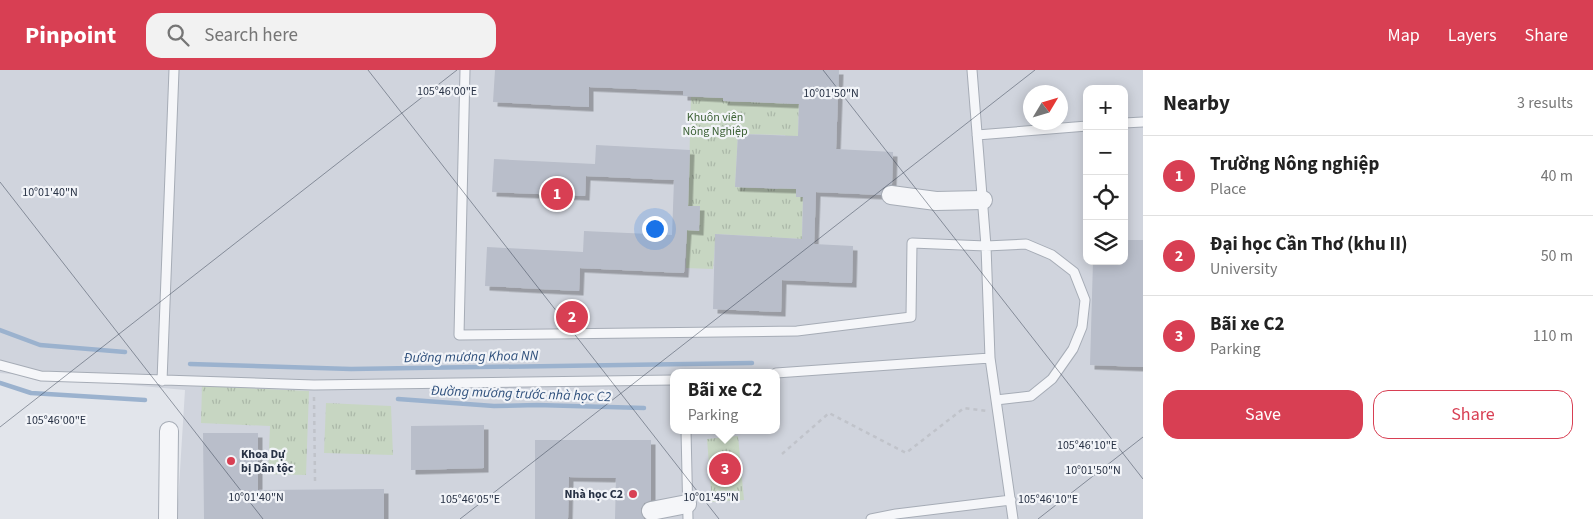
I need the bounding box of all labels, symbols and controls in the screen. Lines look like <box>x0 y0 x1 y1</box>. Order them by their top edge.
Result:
search box <box>146 13 496 58</box>
text: Pinpoint <box>25 18 116 53</box>
icon: search <box>164 21 192 49</box>
text: Search here <box>204 22 298 49</box>
text: Map <box>1388 23 1420 48</box>
text: Layers <box>1448 23 1497 48</box>
text: Share <box>1525 23 1568 48</box>
text: 105°46'00"E <box>417 83 477 100</box>
text: 10°01'50"N <box>803 85 859 102</box>
north arrow <box>1023 85 1068 130</box>
map controls <box>1083 85 1128 265</box>
button: + <box>1083 85 1128 130</box>
text: Nearby <box>1163 88 1230 118</box>
text: 3 results <box>1517 92 1573 114</box>
park label: Khuôn viên Nông Nghiệp <box>682 109 748 140</box>
button: − <box>1083 130 1128 175</box>
text: Trường Nông nghiệp <box>1210 151 1379 178</box>
text: 1 <box>1175 165 1183 187</box>
text: 40 m <box>1541 165 1573 187</box>
pin: 1 <box>541 175 573 213</box>
button: locate <box>1083 175 1128 220</box>
text: Place <box>1210 178 1246 200</box>
text: 10°01'40"N <box>22 184 78 201</box>
your location <box>642 216 668 242</box>
button: layers <box>1083 220 1128 265</box>
text: Đại học Cần Thơ (khu II) <box>1210 231 1407 258</box>
text: 2 <box>1175 245 1183 267</box>
text: 50 m <box>1541 245 1573 267</box>
text: University <box>1210 258 1277 280</box>
pin: 2 <box>556 298 588 336</box>
text: Bãi xe C2 <box>1210 311 1285 338</box>
text: 3 <box>1175 325 1183 347</box>
text: 110 m <box>1533 325 1573 347</box>
text: Parking <box>1210 338 1261 360</box>
water label: Đường mương Khoa NN <box>404 346 539 368</box>
popup <box>670 369 780 434</box>
text: Bãi xe C2 <box>688 377 762 404</box>
water label: Đường mương trước nhà học C2 <box>430 381 612 407</box>
button: Save <box>1163 390 1363 439</box>
button: Share <box>1373 390 1573 439</box>
text: Parking <box>688 404 738 426</box>
text: 105°46'00"E <box>26 412 86 429</box>
text: 105°46'10"E <box>1057 437 1117 454</box>
place label: Khoa Dự bị Dân tộc <box>241 446 294 477</box>
pin: 3 <box>709 450 741 488</box>
marker: Khoa Dự bị Dân tộc <box>225 455 237 467</box>
text: 10°01'50"N <box>1065 462 1121 479</box>
place label: Nhà học C2 <box>565 486 623 503</box>
marker: Nhà học C2 <box>627 488 639 500</box>
text: 10°01'40"N <box>228 489 284 506</box>
text: 10°01'45"N <box>683 489 739 506</box>
text: 105°46'05"E <box>440 491 500 508</box>
text: 105°46'10"E <box>1018 491 1078 508</box>

